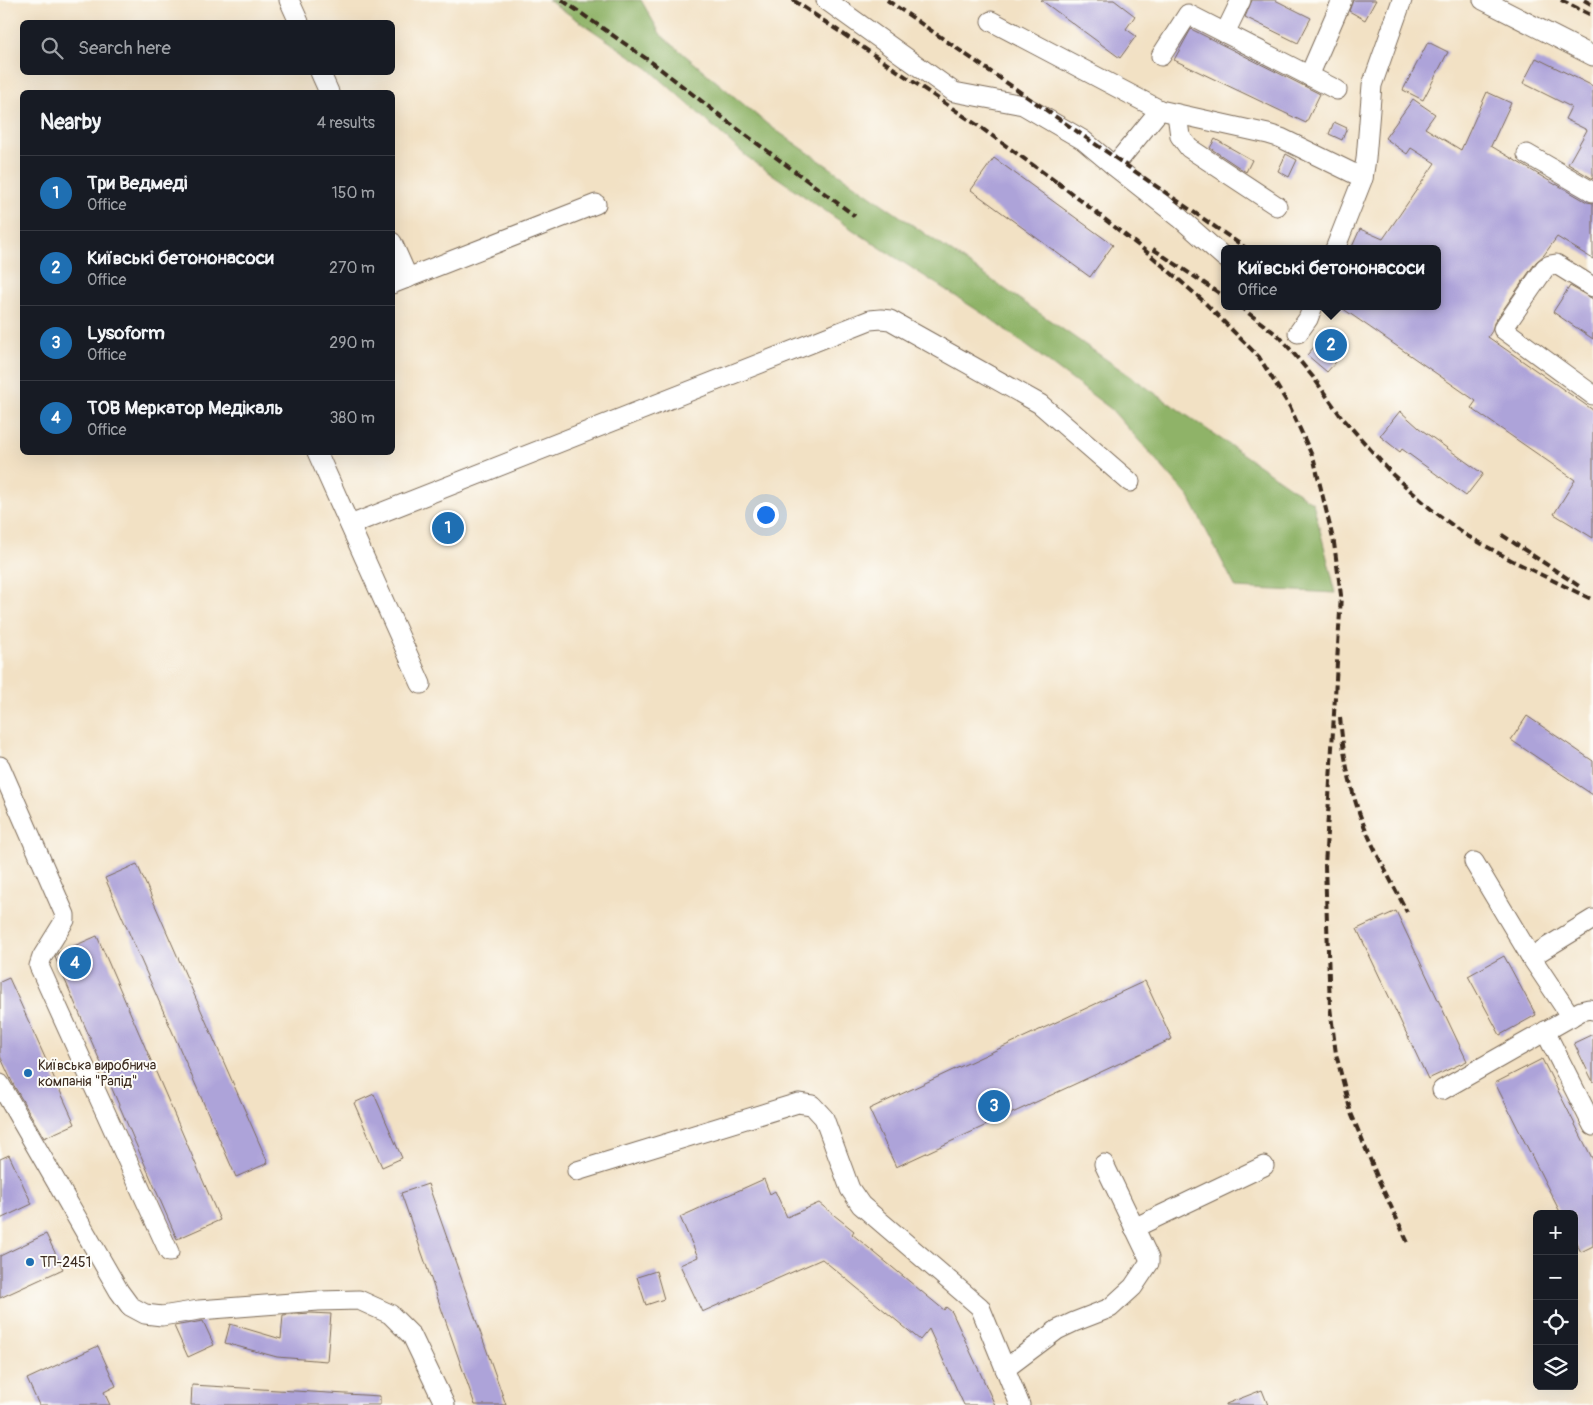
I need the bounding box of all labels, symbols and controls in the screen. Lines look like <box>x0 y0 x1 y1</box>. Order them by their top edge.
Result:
search box <box>20 20 395 75</box>
icon: search <box>38 34 66 62</box>
text: Search here <box>78 36 171 60</box>
text: Nearby <box>40 109 101 136</box>
text: 4 results <box>317 113 375 133</box>
text: Три Ведмеді <box>87 171 187 195</box>
text: 1 <box>53 183 59 203</box>
text: 150 m <box>331 183 375 203</box>
text: Office <box>87 195 127 215</box>
popup <box>1221 245 1441 310</box>
text: Київські бетононасоси <box>87 246 274 270</box>
text: Київські бетононасоси <box>1238 256 1424 280</box>
text: 2 <box>52 258 60 278</box>
text: 270 m <box>329 258 375 278</box>
text: Office <box>87 270 127 290</box>
text: Office <box>1238 280 1277 300</box>
text: Lysoform <box>87 321 165 345</box>
pin: 2 <box>1315 326 1347 364</box>
text: 3 <box>52 333 60 353</box>
text: 290 m <box>329 333 375 353</box>
text: Office <box>87 345 127 365</box>
text: ТОВ Меркатор Медікаль <box>87 396 283 420</box>
text: 4 <box>51 408 61 428</box>
text: 380 m <box>329 408 375 428</box>
text: Office <box>87 420 127 440</box>
your location <box>753 502 779 528</box>
pin: 1 <box>432 509 464 547</box>
pin: 4 <box>59 944 91 982</box>
place label: Київська виробнича компанія "Рапід" <box>38 1057 156 1090</box>
marker: Київська виробнича компанія "Рапід" <box>22 1067 34 1079</box>
pin: 3 <box>978 1087 1010 1125</box>
map controls <box>1533 1210 1578 1390</box>
button: + <box>1533 1210 1578 1255</box>
place label: ТП-2451 <box>40 1254 91 1271</box>
button: − <box>1533 1255 1578 1300</box>
marker: ТП-2451 <box>24 1256 36 1268</box>
button: locate <box>1533 1300 1578 1345</box>
button: layers <box>1533 1345 1578 1390</box>

